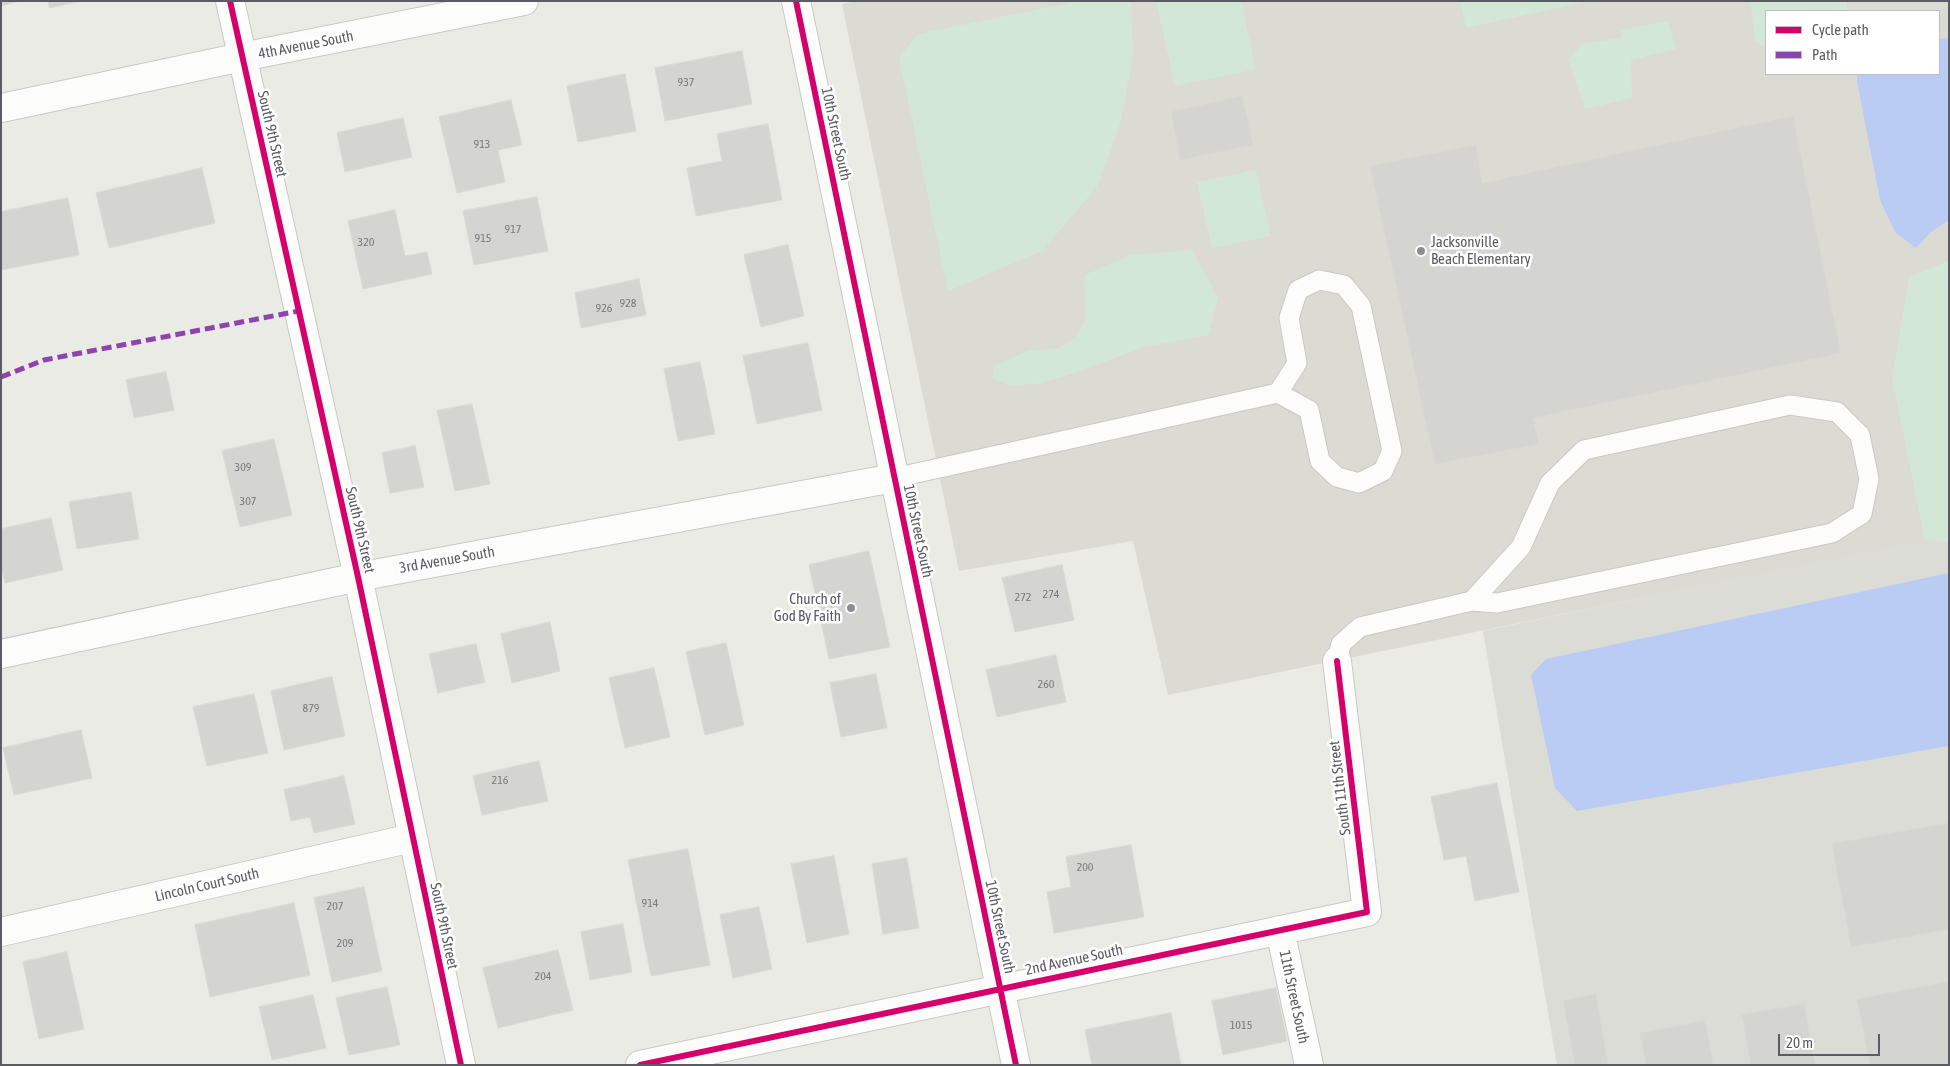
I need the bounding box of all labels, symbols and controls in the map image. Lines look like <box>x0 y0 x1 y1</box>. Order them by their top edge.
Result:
legend <box>1765 10 1940 75</box>
text: Cycle path <box>1812 21 1869 38</box>
street label: 4th Avenue South <box>257 27 355 63</box>
text: Path <box>1812 46 1838 63</box>
house number: 937 <box>678 75 694 89</box>
street label: 10th Street South <box>817 86 855 182</box>
street label: South 9th Street <box>253 89 291 179</box>
house number: 913 <box>474 137 490 151</box>
house number: 917 <box>505 222 521 236</box>
house number: 915 <box>475 231 491 245</box>
place label: Jacksonville Beach Elementary <box>1431 233 1531 268</box>
house number: 320 <box>358 235 374 249</box>
marker: Jacksonville Beach Elementary <box>1415 245 1427 257</box>
house number: 928 <box>620 296 636 310</box>
house number: 926 <box>596 301 612 315</box>
house number: 309 <box>235 460 251 474</box>
street label: 10th Street South <box>899 483 937 579</box>
street label: South 9th Street <box>341 485 379 575</box>
house number: 307 <box>240 494 256 508</box>
street label: 3rd Avenue South <box>398 543 496 577</box>
house number: 274 <box>1043 587 1059 601</box>
place label: Church of God By Faith <box>774 590 841 625</box>
house number: 272 <box>1015 590 1031 604</box>
marker: Church of God By Faith <box>845 602 857 614</box>
house number: 260 <box>1038 677 1054 691</box>
house number: 879 <box>303 701 319 715</box>
street label: South 11th Street <box>1325 740 1355 836</box>
house number: 216 <box>492 773 508 787</box>
house number: 200 <box>1077 860 1093 874</box>
street label: Lincoln Court South <box>153 864 261 906</box>
street label: 10th Street South <box>981 879 1019 975</box>
street label: South 9th Street <box>426 881 462 971</box>
house number: 914 <box>642 896 658 910</box>
house number: 207 <box>327 899 343 913</box>
house number: 209 <box>337 936 353 950</box>
street label: 2nd Avenue South <box>1024 941 1124 979</box>
street label: 11th Street South <box>1275 949 1313 1045</box>
house number: 204 <box>535 969 551 983</box>
house number: 1015 <box>1230 1018 1252 1032</box>
scale bar <box>1780 1024 1882 1056</box>
text: 20 m <box>1786 1034 1813 1051</box>

